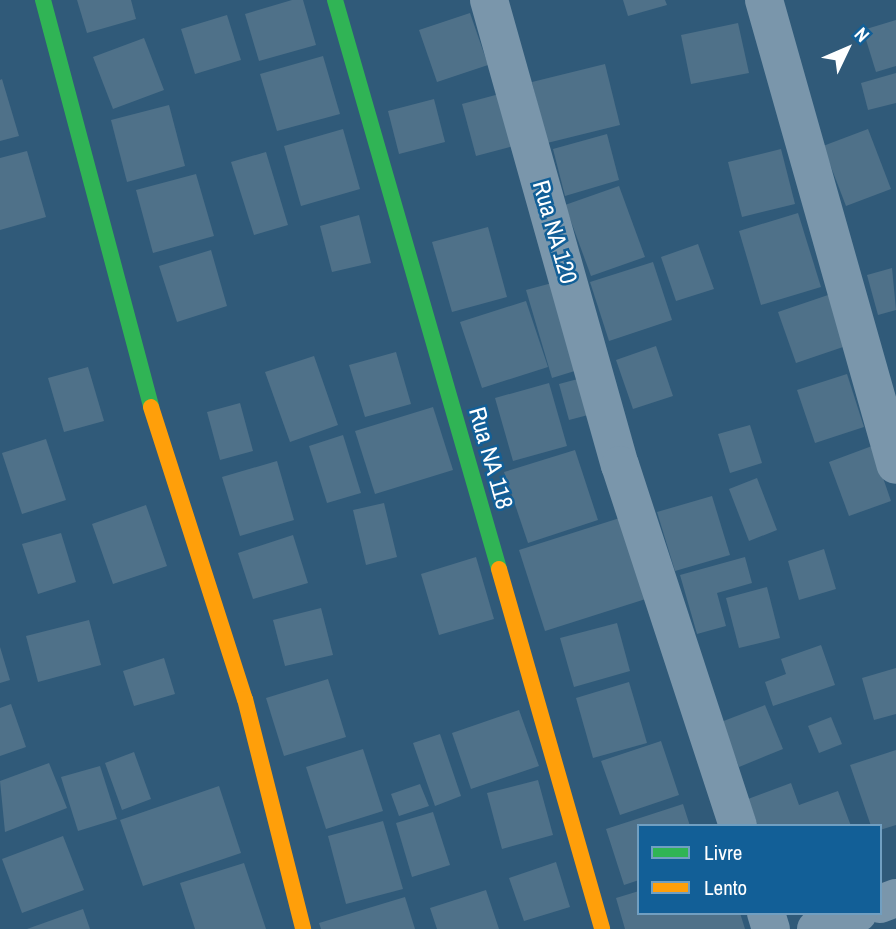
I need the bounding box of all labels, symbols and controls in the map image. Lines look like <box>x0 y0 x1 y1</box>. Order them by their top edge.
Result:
north arrow <box>812 14 882 84</box>
text: N <box>849 21 875 47</box>
street label: Rua NA 120 <box>526 177 584 287</box>
street label: Rua NA 118 <box>463 403 519 513</box>
legend <box>637 824 882 915</box>
text: Livre <box>704 838 742 867</box>
text: Lento <box>704 873 747 902</box>

